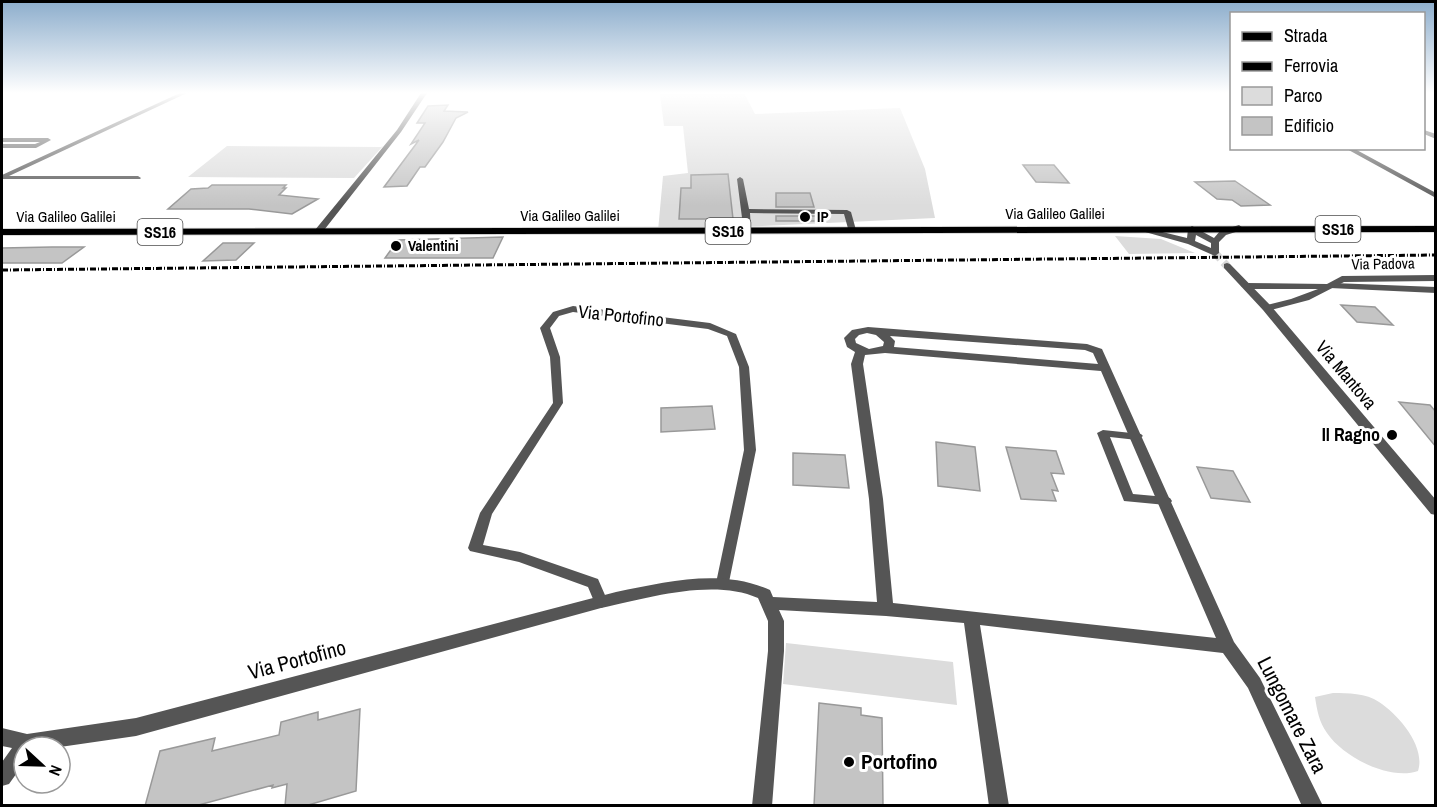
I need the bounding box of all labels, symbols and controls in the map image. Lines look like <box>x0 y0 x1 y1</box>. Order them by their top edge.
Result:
legend <box>1230 12 1425 150</box>
text: Strada <box>1284 23 1328 48</box>
text: Ferrovia <box>1284 53 1338 78</box>
text: Parco <box>1284 83 1323 108</box>
text: Edificio <box>1284 113 1334 138</box>
street label: Via Galileo Galilei <box>1005 203 1105 224</box>
street label: Via Galileo Galilei <box>520 205 620 226</box>
street label: Via Galileo Galilei <box>16 206 116 227</box>
place label: IP <box>817 206 829 227</box>
marker: IP <box>798 210 812 224</box>
road number: SS16 <box>1316 216 1360 242</box>
road number: SS16 <box>706 218 750 244</box>
road number: SS16 <box>138 219 182 245</box>
place label: Valentini <box>408 235 459 256</box>
marker: Valentini <box>389 239 403 253</box>
street label: Via Padova <box>1351 252 1415 275</box>
street label: Via Portofino <box>577 299 665 332</box>
street label: Via Mantova <box>1310 335 1383 414</box>
place label: Il Ragno <box>1322 422 1380 447</box>
marker: Il Ragno <box>1385 428 1399 442</box>
street label: Via Portofino <box>245 633 349 686</box>
street label: Lungomare Zara <box>1251 651 1334 778</box>
north arrow <box>12 735 72 795</box>
place label: Portofino <box>861 747 938 776</box>
marker: Portofino <box>842 755 856 769</box>
text: N <box>44 762 68 779</box>

